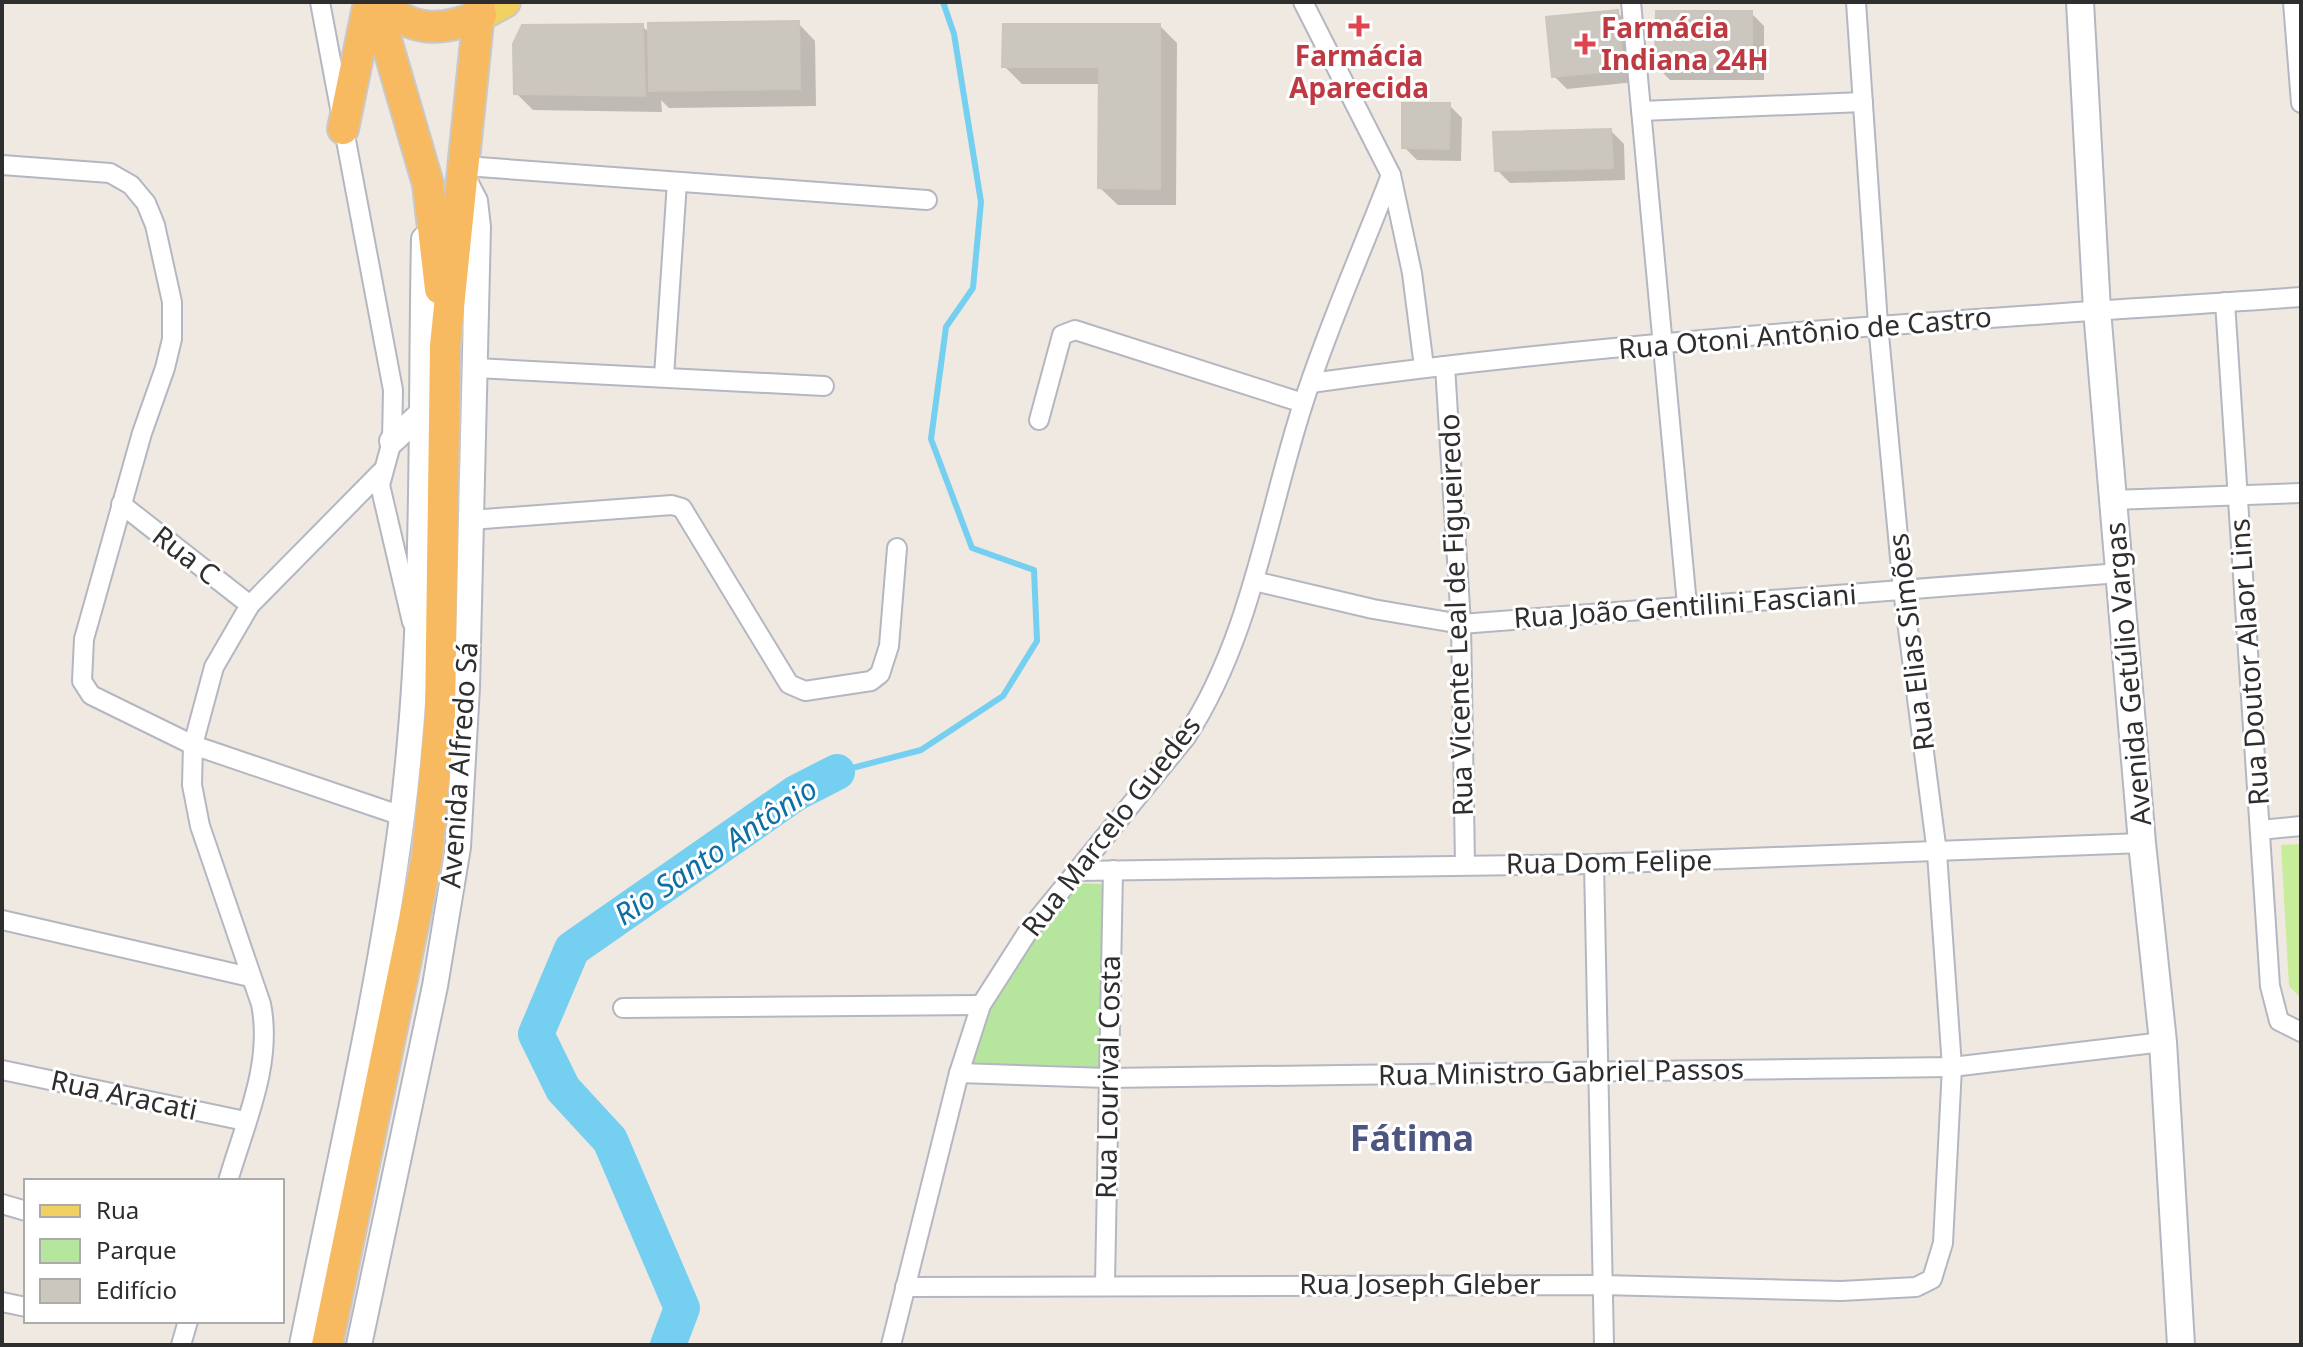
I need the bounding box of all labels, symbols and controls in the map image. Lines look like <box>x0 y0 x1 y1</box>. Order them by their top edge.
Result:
place label: Farmácia Indiana 24H <box>1601 8 1769 78</box>
marker: Farmácia Aparecida <box>1350 17 1368 35</box>
marker: Farmácia Indiana 24H <box>1576 35 1594 53</box>
place label: Farmácia Aparecida <box>1289 36 1429 106</box>
street label: Rua Otoni Antônio de Castro <box>1617 297 1993 367</box>
street label: Rua Vicente Leal de Figueiredo <box>1429 413 1481 817</box>
street label: Rua C <box>145 516 228 592</box>
street label: Rua Doutor Alaor Lins <box>2219 517 2277 807</box>
street label: Avenida Getúlio Vargas <box>2095 521 2159 827</box>
street label: Rua Elias Simões <box>1878 531 1942 753</box>
street label: Rua João Gentilini Fasciani <box>1512 574 1858 636</box>
street label: Avenida Alfredo Sá <box>430 641 486 889</box>
street label: Rua Marcelo Guedes <box>1012 707 1208 944</box>
water label: Rio Santo Antônio <box>605 768 825 934</box>
street label: Rua Dom Felipe <box>1505 840 1712 882</box>
street label: Rua Lourival Costa <box>1086 955 1128 1199</box>
street label: Rua Ministro Gabriel Passos <box>1378 1049 1744 1093</box>
street label: Rua Aracati <box>47 1060 201 1128</box>
district label: Fátima <box>1350 1113 1474 1162</box>
legend <box>24 1179 284 1323</box>
text: Rua <box>96 1193 139 1226</box>
text: Parque <box>96 1233 177 1266</box>
street label: Rua Joseph Gleber <box>1299 1264 1541 1302</box>
text: Edifício <box>96 1273 177 1306</box>

